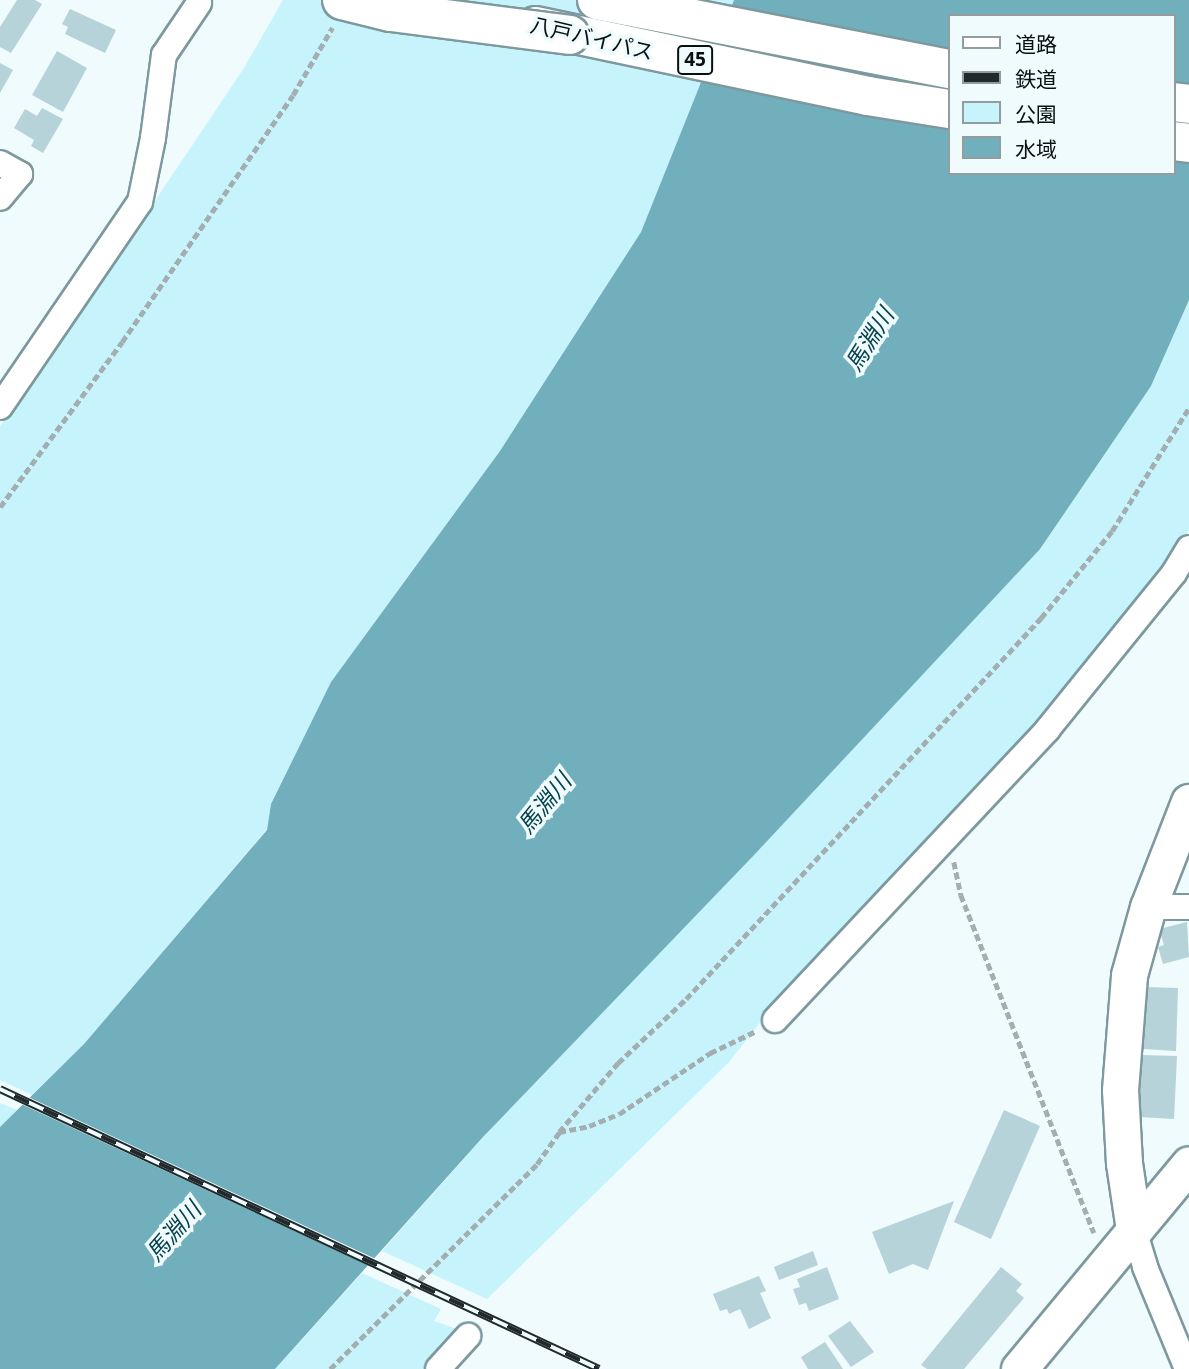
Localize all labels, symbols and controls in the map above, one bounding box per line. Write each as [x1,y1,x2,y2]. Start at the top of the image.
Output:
street label: 八戸バイパス [528,12,656,64]
legend [948,14,1175,175]
text: 道路 [1015,30,1057,58]
road number: 45 [676,44,714,76]
text: 鉄道 [1015,65,1057,93]
text: 公園 [1015,100,1057,128]
text: 水域 [1015,135,1057,163]
water label: 馬淵川 [839,302,899,376]
water label: 馬淵川 [512,768,576,838]
water label: 馬淵川 [140,1196,206,1266]

